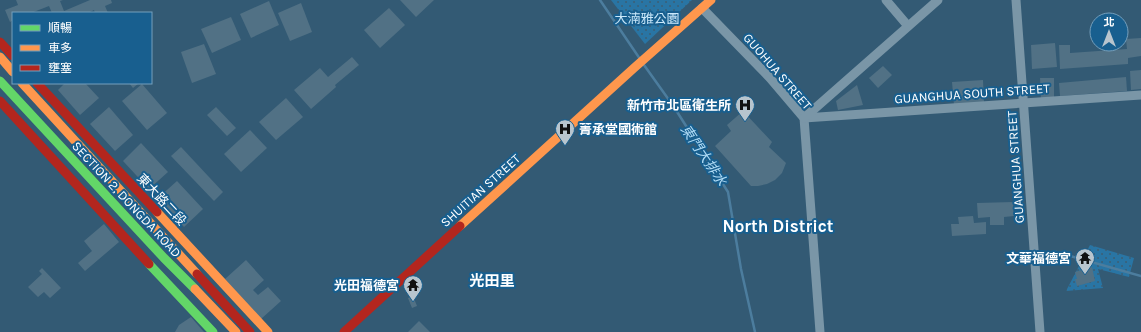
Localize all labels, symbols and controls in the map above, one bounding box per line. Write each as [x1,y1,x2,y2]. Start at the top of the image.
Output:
park label: 大湳雅公園 [614,11,680,26]
legend [12,12,152,84]
north arrow [1089,12,1129,52]
text: 北 [1104,16,1115,29]
text: 順暢 [48,21,72,35]
street label: GUOHUA STREET [740,30,815,113]
text: 車多 [48,41,72,55]
text: 壅塞 [48,61,72,75]
street label: GUANGHUA SOUTH STREET [894,81,1051,106]
hospital icon: 新竹市北區衛生所 [734,94,756,122]
place label: 新竹市北區衛生所 [627,98,731,113]
street label: GUANGHUA STREET [1004,110,1027,224]
hospital icon: 菁承堂國術館 [554,118,576,146]
place label: 菁承堂國術館 [579,122,657,137]
water label: 東門大排水 [677,122,731,190]
street label: SECTION 2, DONGDA ROAD [69,138,184,260]
street label: SHUITIAN STREET [438,150,524,230]
street label: 東大路二段 [134,170,189,228]
district label: North District [723,216,834,236]
temple icon: 文華福德宮 [1074,247,1096,275]
place label: 文華福德宮 [1006,251,1071,266]
district label: 光田里 [469,272,515,290]
temple icon: 光田福德宮 [402,274,424,302]
place label: 光田福德宮 [334,278,399,293]

